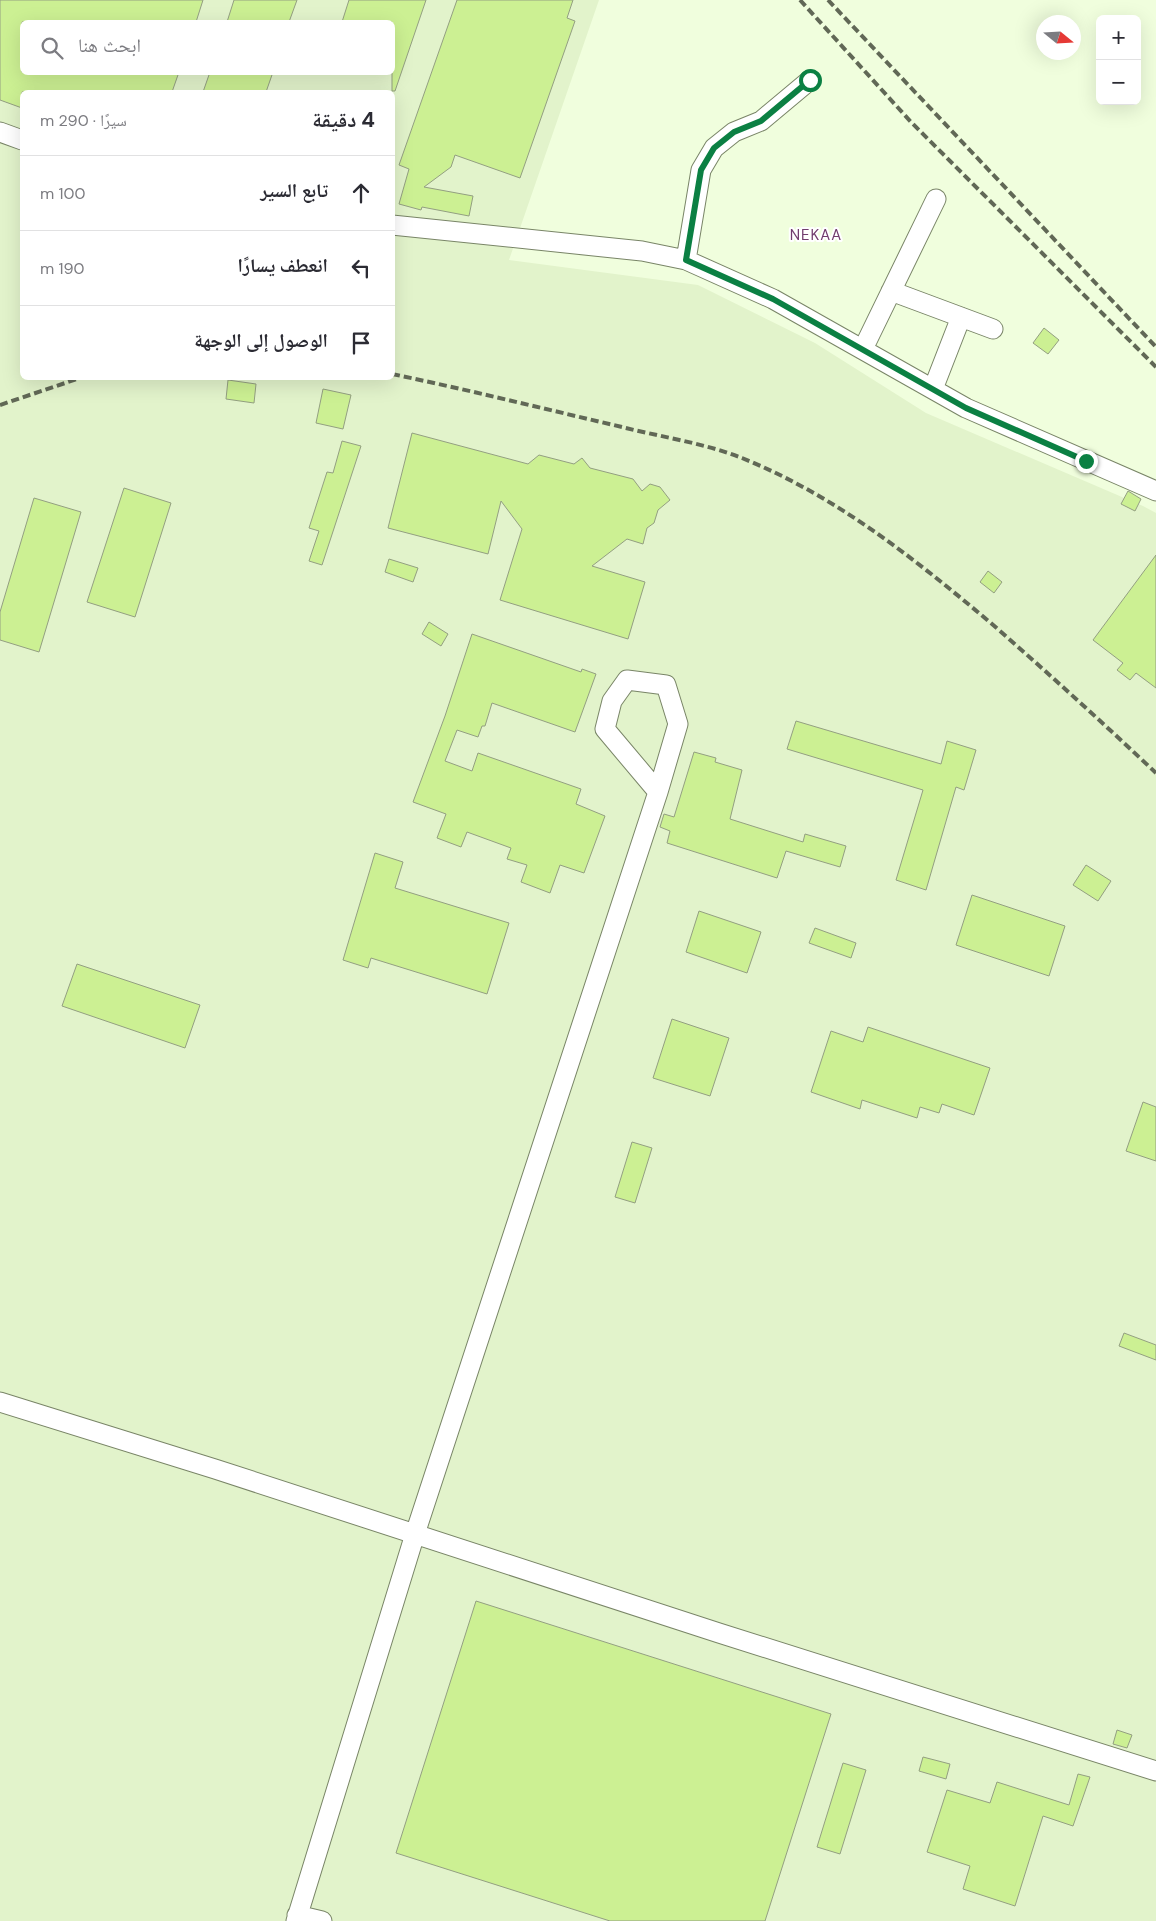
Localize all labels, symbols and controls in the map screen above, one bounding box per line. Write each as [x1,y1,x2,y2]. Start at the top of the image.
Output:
north arrow [1036,15,1081,60]
map controls [1096,15,1141,105]
button: + [1096,15,1141,60]
search box [20,20,395,75]
text: ابحث هنا [78,33,141,58]
icon: search [38,34,66,62]
button: − [1096,60,1141,105]
route start [799,69,822,92]
text: 4 دقيقة [312,106,375,134]
text: سيرًا · 290 m [40,110,127,131]
text: تابع السير [260,178,328,203]
icon: ahead [347,179,375,207]
text: 100 m [40,183,85,204]
district label: NEKAA [790,225,842,245]
text: انعطف يسارًا [237,253,328,278]
icon: left [347,254,375,282]
text: 190 m [40,258,85,279]
text: الوصول إلى الوجهة [194,328,328,353]
icon: arrive [347,329,375,357]
route end [1075,450,1098,473]

